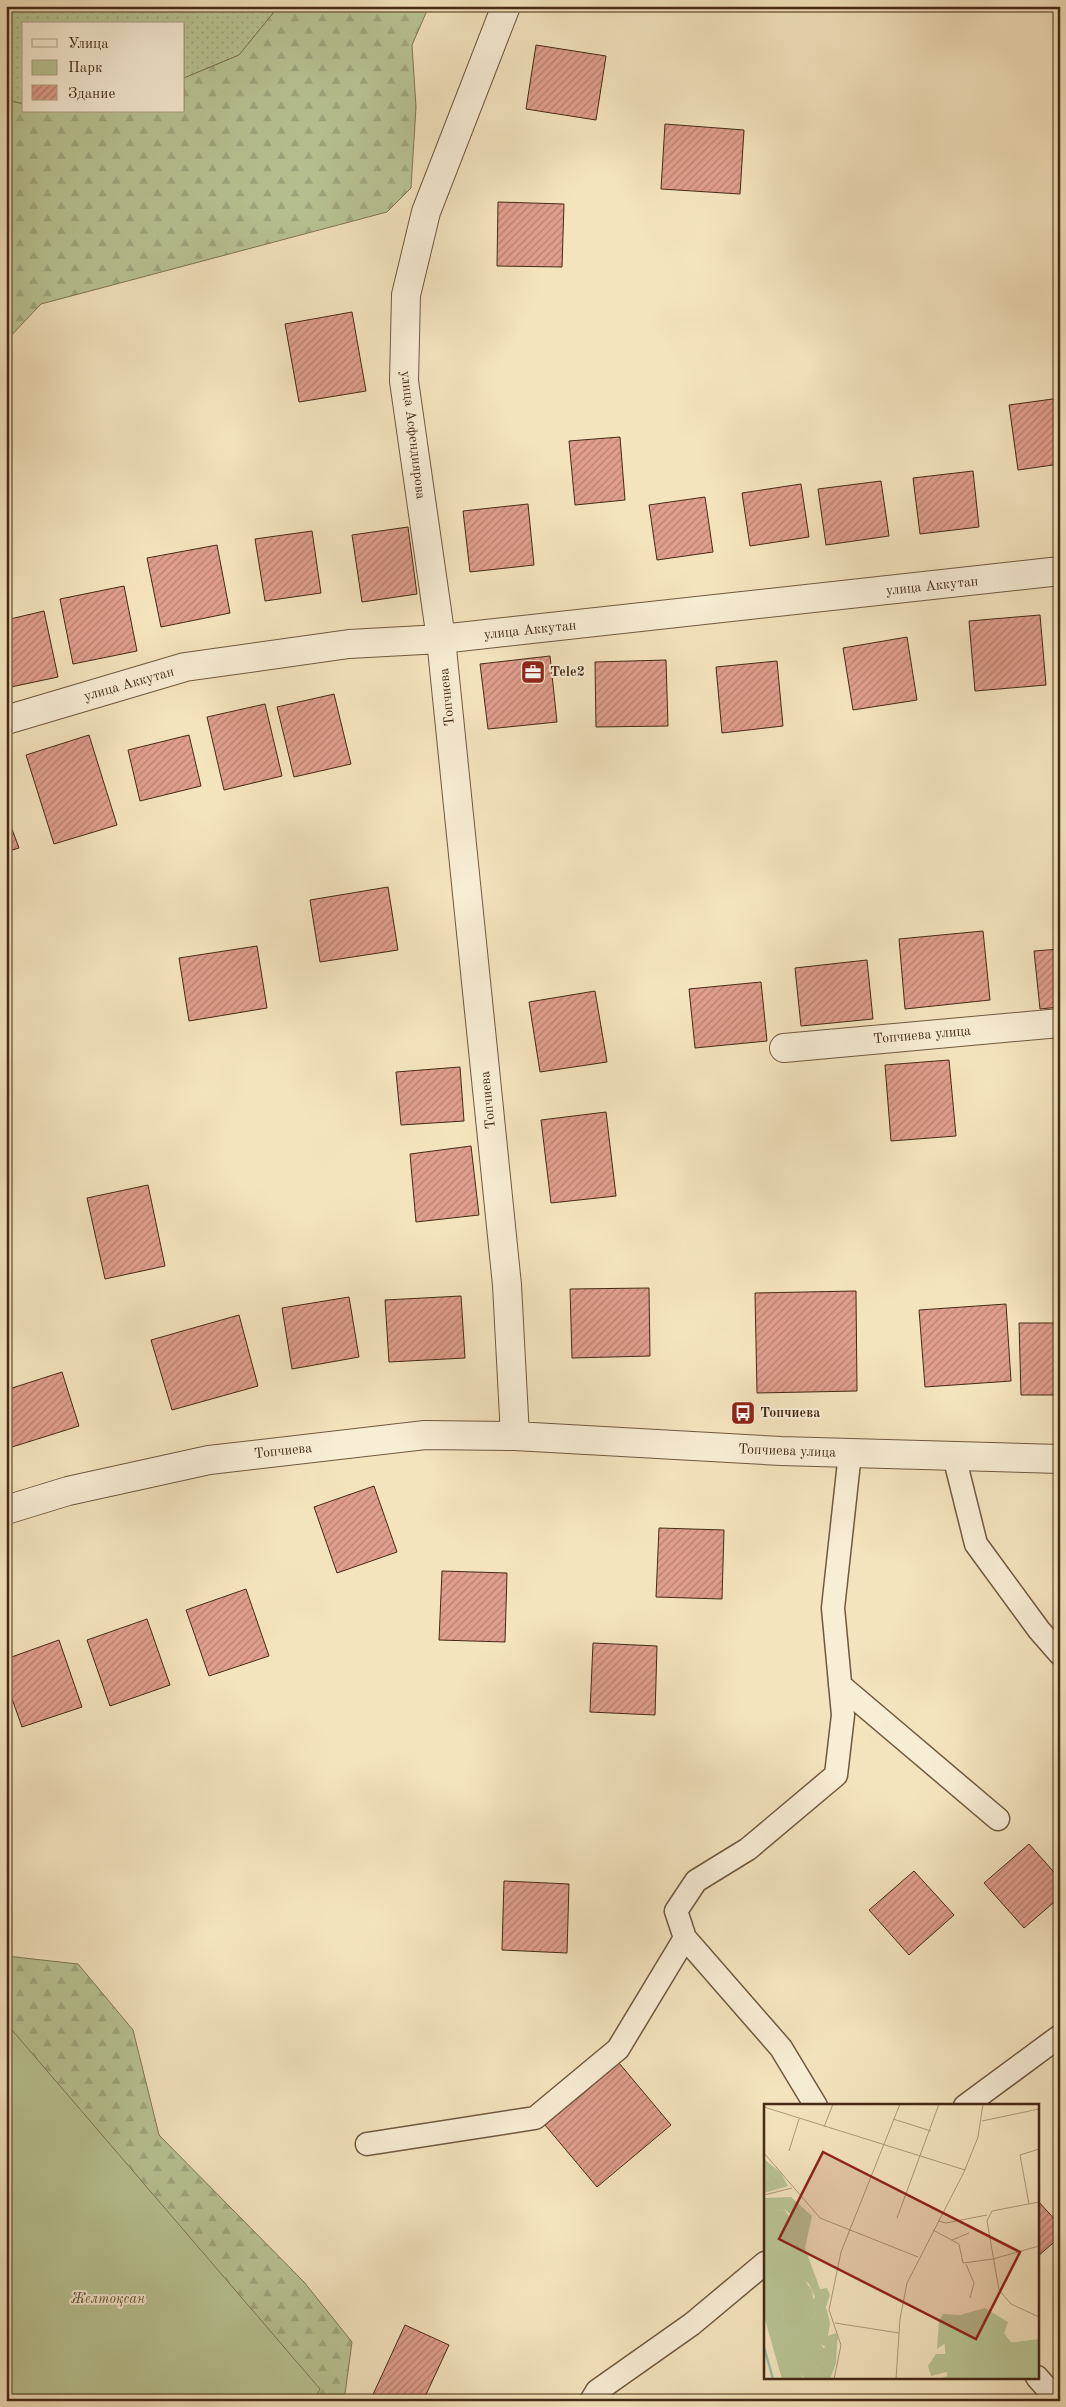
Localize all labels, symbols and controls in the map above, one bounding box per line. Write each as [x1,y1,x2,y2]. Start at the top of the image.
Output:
legend [22,22,185,112]
text: Улица [68,37,109,52]
text: Парк [68,61,103,76]
text: Здание [68,87,115,102]
street label: улица Асфендиярова [397,370,428,500]
street label: улица Аккутан [885,574,979,598]
street label: улица Аккутан [483,618,577,642]
office icon: Tele2 [520,659,546,685]
street label: улица Аккутан [82,664,176,704]
place label: Tele2 [550,665,585,679]
street label: Топчиева [437,667,457,727]
street label: Топчиева улица [873,1024,972,1046]
street label: Топчиева [478,1070,498,1130]
bus stop icon: Топчиева [730,1400,756,1426]
place label: Топчиева [760,1406,820,1420]
street label: Топчиева [253,1441,313,1461]
street label: Топчиева улица [738,1442,836,1460]
inset map [764,2104,1038,2380]
park label: Желтоқсан [71,2292,145,2307]

